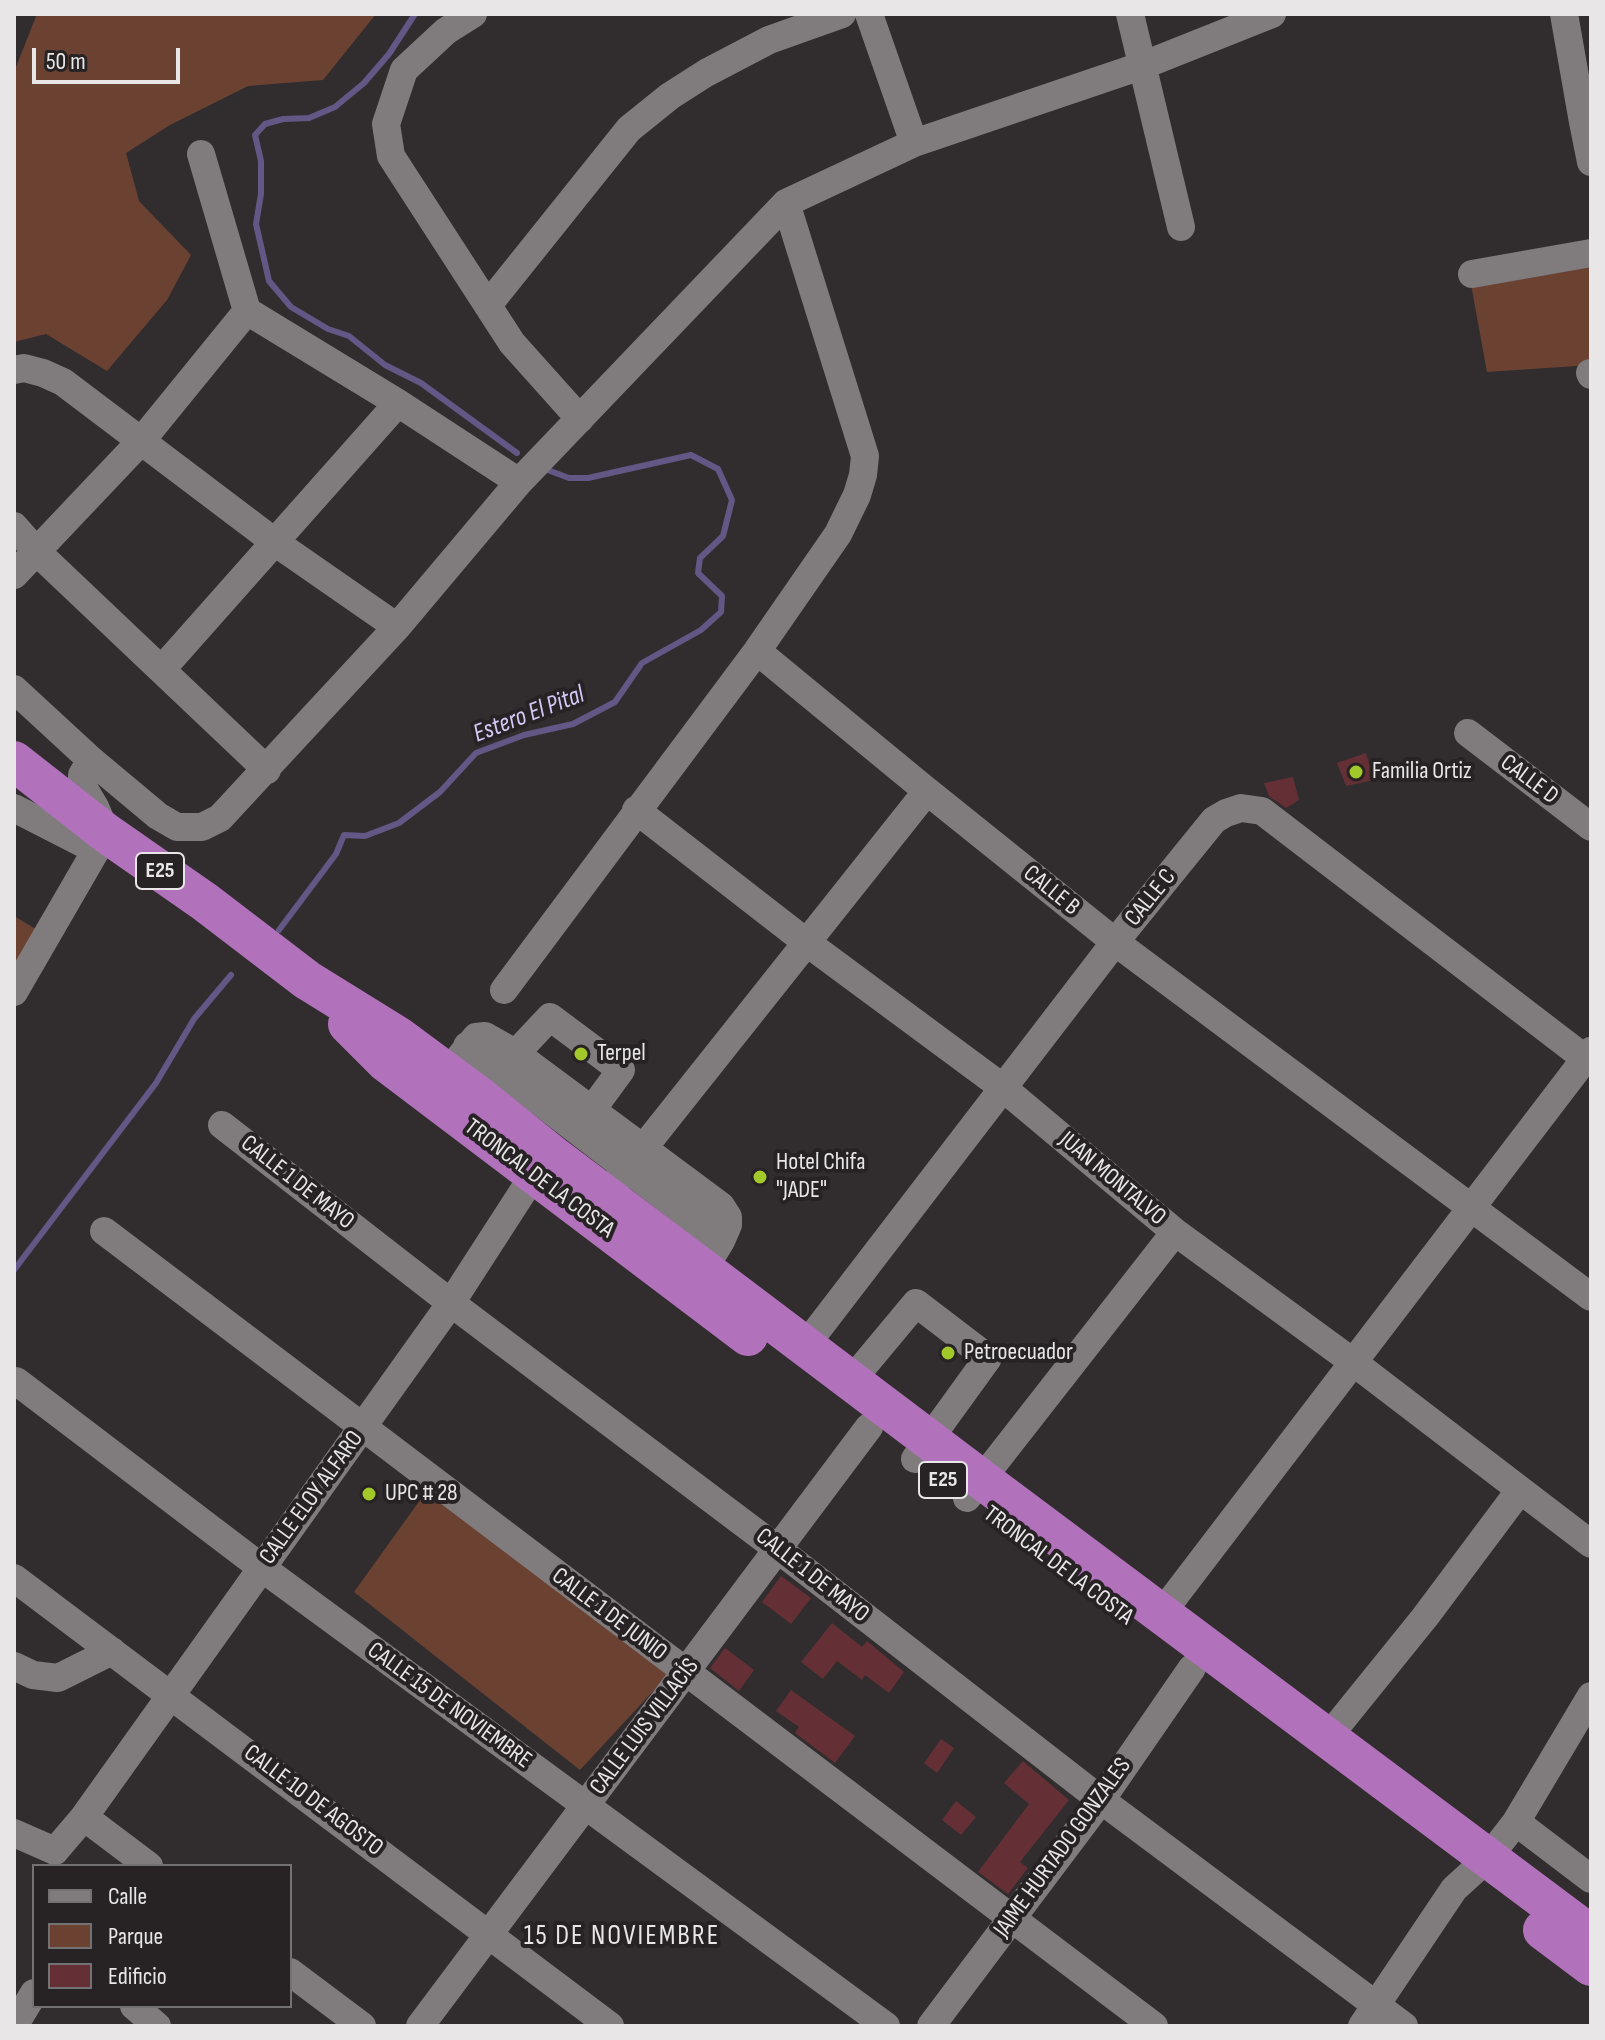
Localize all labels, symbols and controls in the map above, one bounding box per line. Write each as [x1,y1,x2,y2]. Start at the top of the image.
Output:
scale bar [36,32,184,82]
text: 50 m [46,47,86,76]
water label: Estero El Pital [469,680,589,750]
street label: CALLE D [1494,749,1564,811]
place label: Familia Ortiz [1372,758,1472,786]
marker: Familia Ortiz [1347,763,1365,781]
road number: E25 [136,853,184,889]
street label: CALLE B [1017,860,1085,922]
street label: CALLE C [1119,864,1183,932]
place label: Terpel [597,1040,646,1068]
marker: Terpel [572,1045,590,1063]
street label: TRONCAL DE LA COSTA [458,1113,620,1245]
street label: JUAN MONTALVO [1053,1126,1171,1232]
street label: CALLE 1 DE MAYO [235,1130,359,1236]
place label: Hotel Chifa "JADE" [776,1149,865,1205]
marker: Hotel Chifa "JADE" [751,1168,769,1186]
place label: Petroecuador [964,1339,1073,1367]
marker: Petroecuador [939,1344,957,1362]
street label: CALLE ELOY ALFARO [254,1426,370,1570]
road number: E25 [919,1462,967,1498]
place label: UPC # 28 [385,1480,458,1508]
marker: UPC # 28 [360,1485,378,1503]
street label: TRONCAL DE LA COSTA [977,1500,1139,1632]
street label: CALLE 1 DE MAYO [750,1523,874,1629]
street label: CALLE 1 DE JUNIO [546,1562,672,1668]
street label: CALLE 15 DE NOVIEMBRE [361,1637,537,1775]
street label: CALLE LUIS VILLACÍS [584,1653,706,1801]
street label: CALLE 10 DE AGOSTO [238,1739,388,1863]
street label: JAIME HURTADO GONZALES [988,1753,1138,1943]
legend [32,1864,292,2008]
text: Calle [108,1882,147,1911]
district label: 15 DE NOVIEMBRE [524,1920,720,1954]
text: Parque [108,1922,163,1951]
text: Edificio [108,1962,167,1991]

